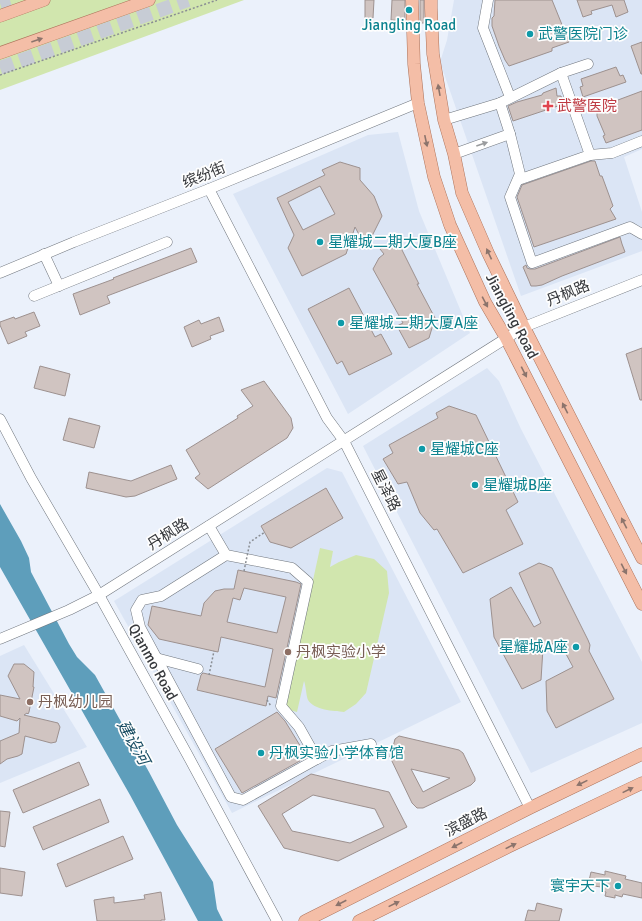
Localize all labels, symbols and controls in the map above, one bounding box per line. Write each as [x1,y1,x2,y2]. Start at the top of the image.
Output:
marker: Jiangling Road [404,5,414,15]
place label: Jiangling Road [362,16,456,34]
place label: 武警医院门诊 [538,25,628,43]
marker: 武警医院门诊 [525,29,535,39]
one-way arrow [31,36,43,42]
one-way arrow [436,84,442,96]
place label: 武警医院 [557,97,617,115]
marker: 武警医院 [542,100,554,112]
one-way arrow [424,135,430,148]
one-way arrow [476,141,488,147]
street label: 缤纷街 [180,158,228,192]
place label: 星耀城二期大厦B座 [328,233,457,251]
marker: 星耀城二期大厦B座 [315,237,325,247]
one-way arrow [486,248,492,260]
street label: Jiangling Road [482,270,542,362]
street label: 丹枫路 [544,276,592,310]
one-way arrow [482,296,489,308]
place label: 星耀城二期大厦A座 [349,314,478,332]
marker: 星耀城二期大厦A座 [336,318,346,328]
one-way arrow [521,366,527,378]
one-way arrow [562,402,569,413]
place label: 星耀城C座 [430,440,499,458]
marker: 星耀城C座 [417,444,427,454]
street label: 星泽路 [368,466,404,514]
place label: 星耀城B座 [483,476,552,494]
marker: 星耀城B座 [470,480,480,490]
street label: 丹枫路 [144,514,192,554]
one-way arrow [621,518,627,529]
one-way arrow [621,563,627,575]
street label: Qianmo Road [125,621,181,704]
place label: 星耀城A座 [499,638,568,656]
marker: 星耀城A座 [571,642,581,652]
place label: 丹枫实验小学 [296,643,386,661]
marker: 丹枫实验小学 [283,647,293,657]
place label: 丹枫幼儿园 [38,693,113,711]
marker: 丹枫幼儿园 [25,697,35,707]
water label: 建设河 [113,717,155,771]
place label: 丹枫实验小学体育馆 [269,744,404,762]
marker: 丹枫实验小学体育馆 [256,748,266,758]
one-way arrow [576,780,587,786]
one-way arrow [622,787,633,793]
street label: 滨盛路 [442,804,490,840]
one-way arrow [452,842,463,848]
one-way arrow [505,843,516,849]
place label: 寰宇天下 [550,877,610,895]
marker: 寰宇天下 [613,881,623,891]
one-way arrow [335,900,347,906]
one-way arrow [388,901,400,907]

